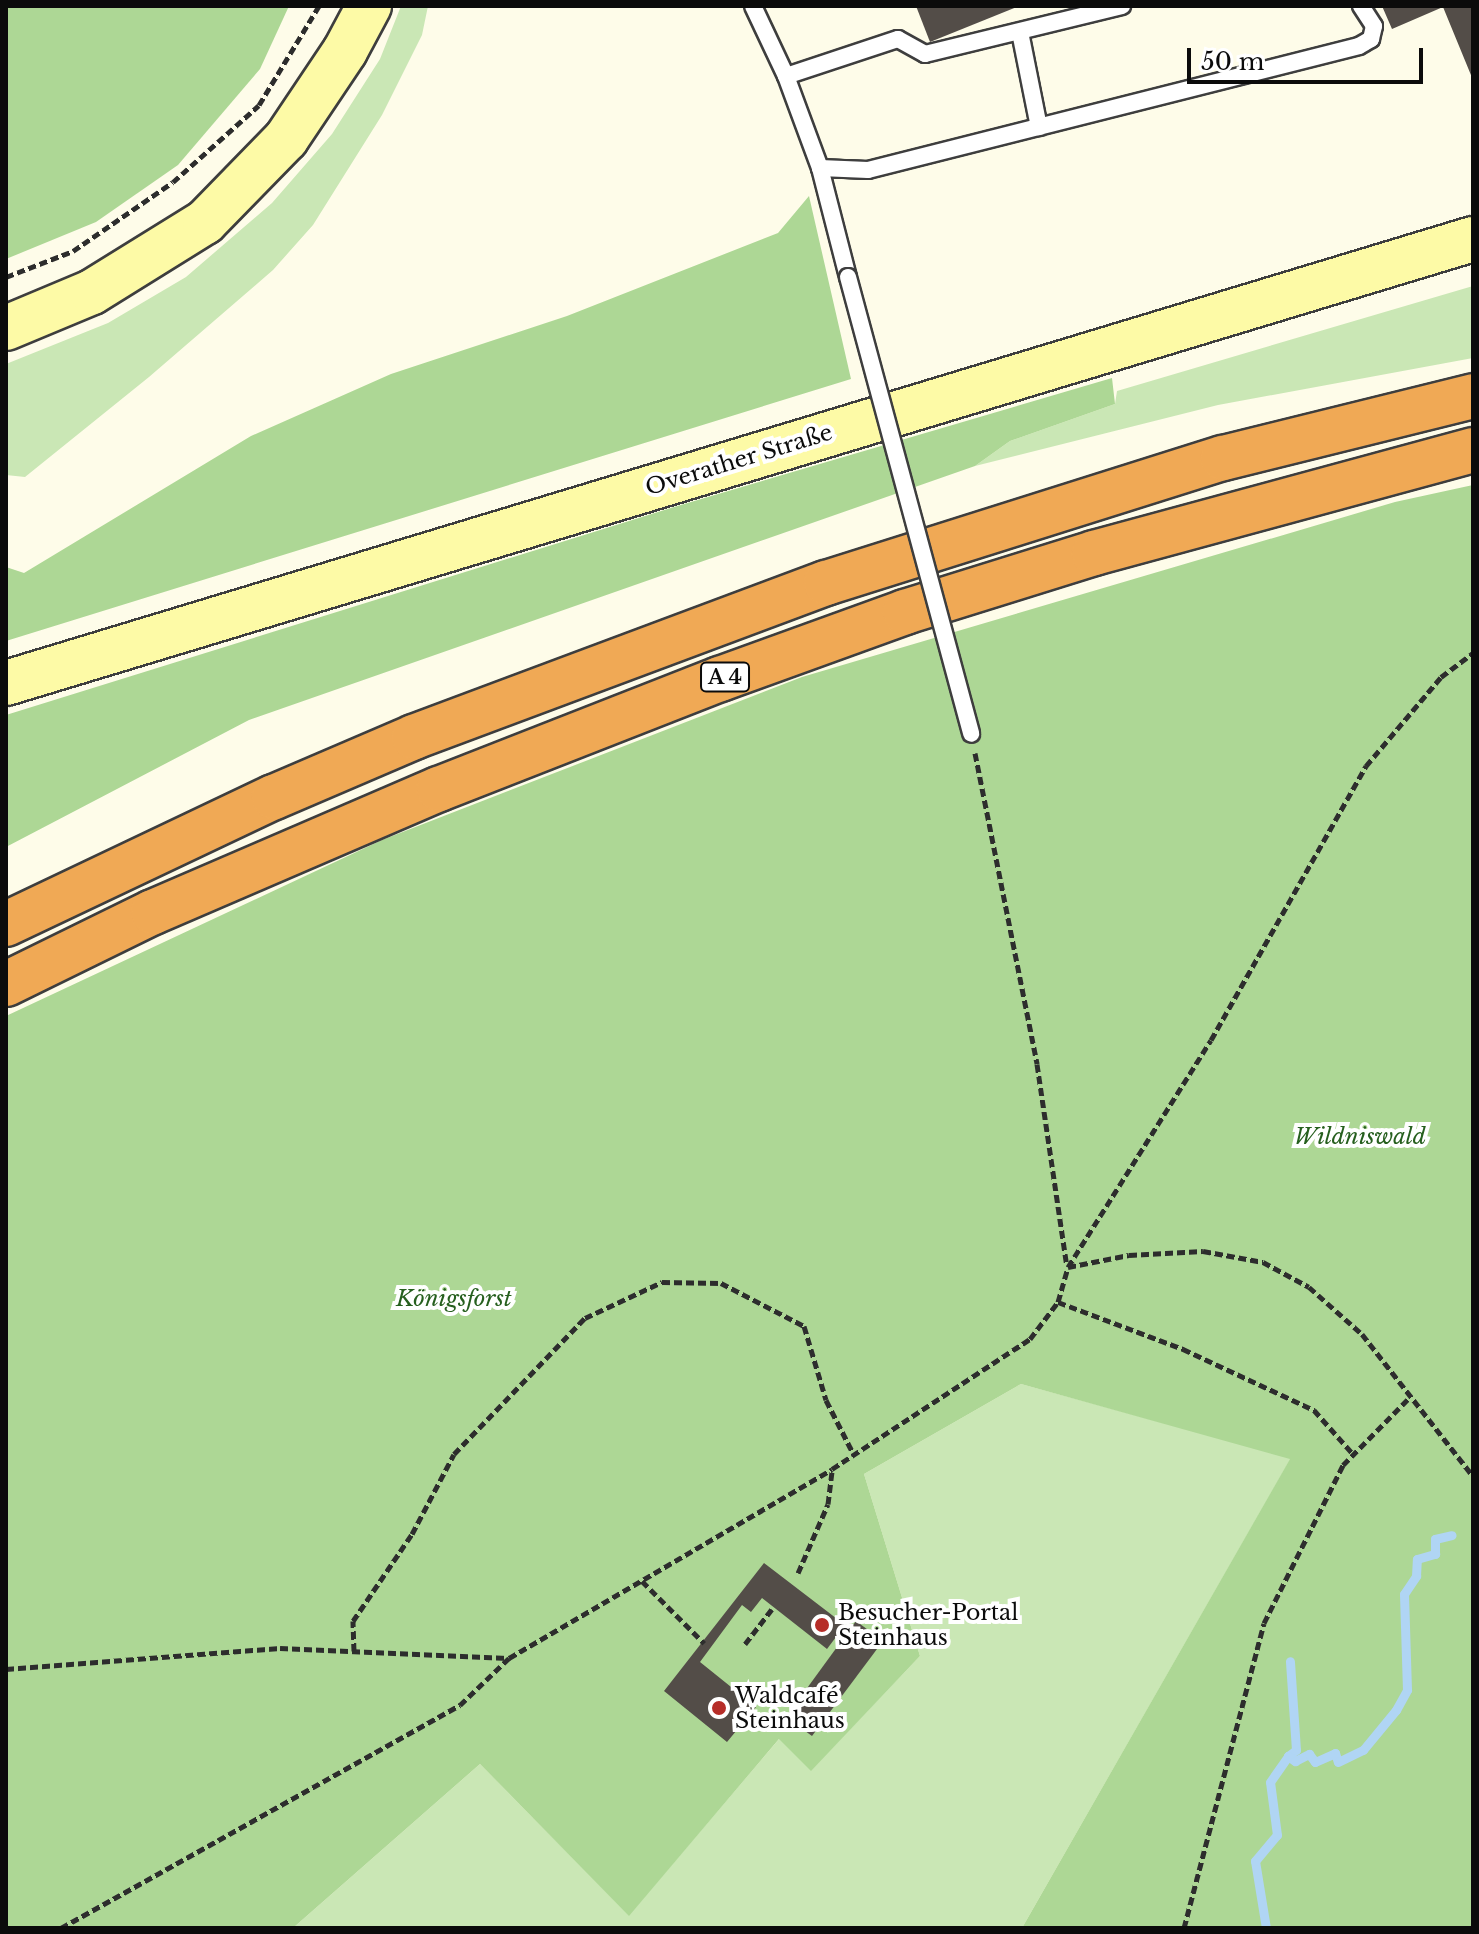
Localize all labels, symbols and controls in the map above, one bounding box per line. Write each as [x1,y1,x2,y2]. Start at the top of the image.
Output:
scale bar [1191,32,1427,82]
text: 50 m [1201,47,1264,76]
street label: Overather Straße [642,419,836,501]
road number: A 4 [699,661,751,693]
park label: Wildniswald [1294,1124,1426,1150]
park label: Königsforst [396,1286,512,1312]
place label: Besucher-Portal Steinhaus [838,1599,1018,1650]
marker: Besucher-Portal Steinhaus [813,1616,831,1634]
place label: Waldcafé Steinhaus [735,1682,845,1734]
marker: Waldcafé Steinhaus [710,1699,728,1717]

